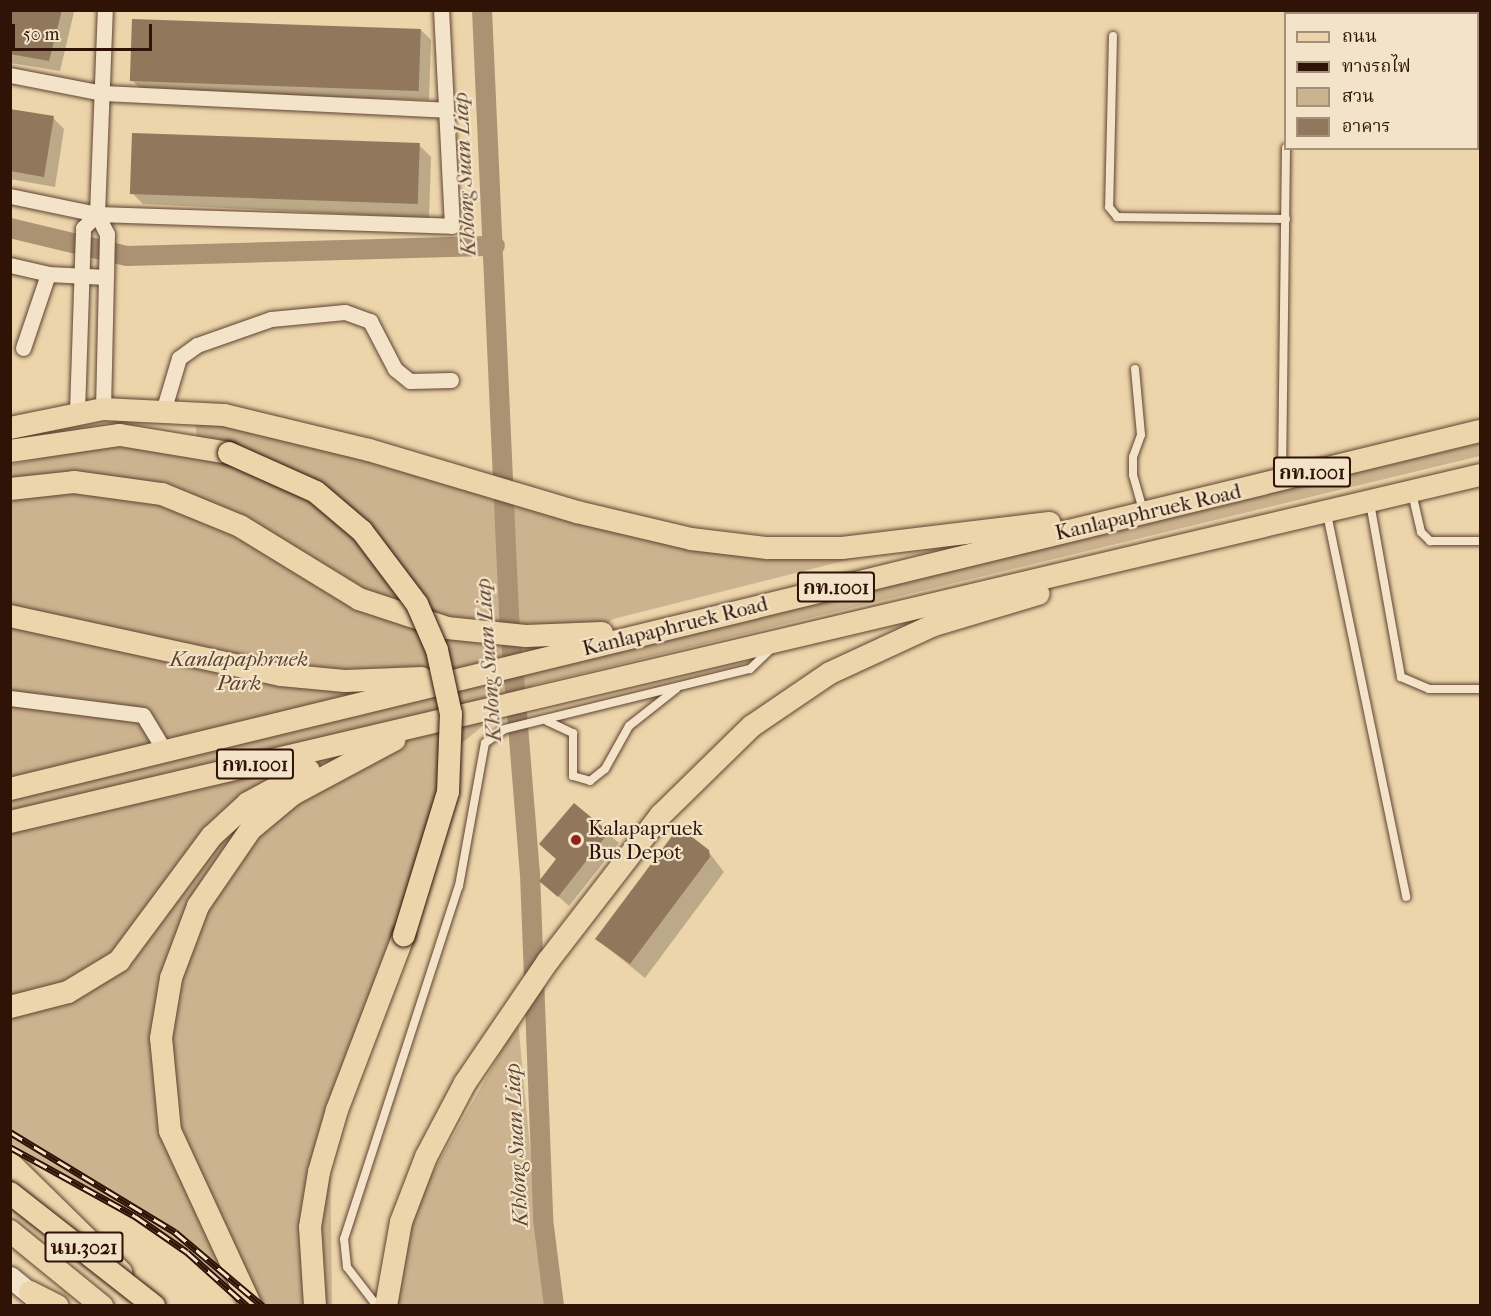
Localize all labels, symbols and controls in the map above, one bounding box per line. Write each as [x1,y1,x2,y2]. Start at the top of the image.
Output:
scale bar [15,12,154,50]
legend [1284,12,1479,150]
text: 50 m [23,24,59,45]
text: ถนน [1342,26,1377,47]
text: ทางรถไฟ [1342,56,1411,77]
text: สวน [1342,86,1374,107]
water label: Khlong Suan Liap [448,91,482,257]
text: อาคาร [1342,116,1391,137]
road number: กท.1001 [1272,455,1352,489]
street label: Kanlapaphruek Road [1053,478,1243,546]
road number: กท.1001 [796,570,876,604]
water label: Khlong Suan Liap [470,577,508,743]
street label: Kanlapaphruek Road [580,591,770,661]
park label: Kanlapaphruek Park [170,646,308,696]
road number: กท.1001 [214,747,296,781]
place label: Kalapapruek Bus Depot [588,815,703,865]
marker: Kalapapruek Bus Depot [569,833,583,847]
water label: Khlong Suan Liap [500,1062,534,1228]
road number: นบ.3021 [44,1230,124,1264]

